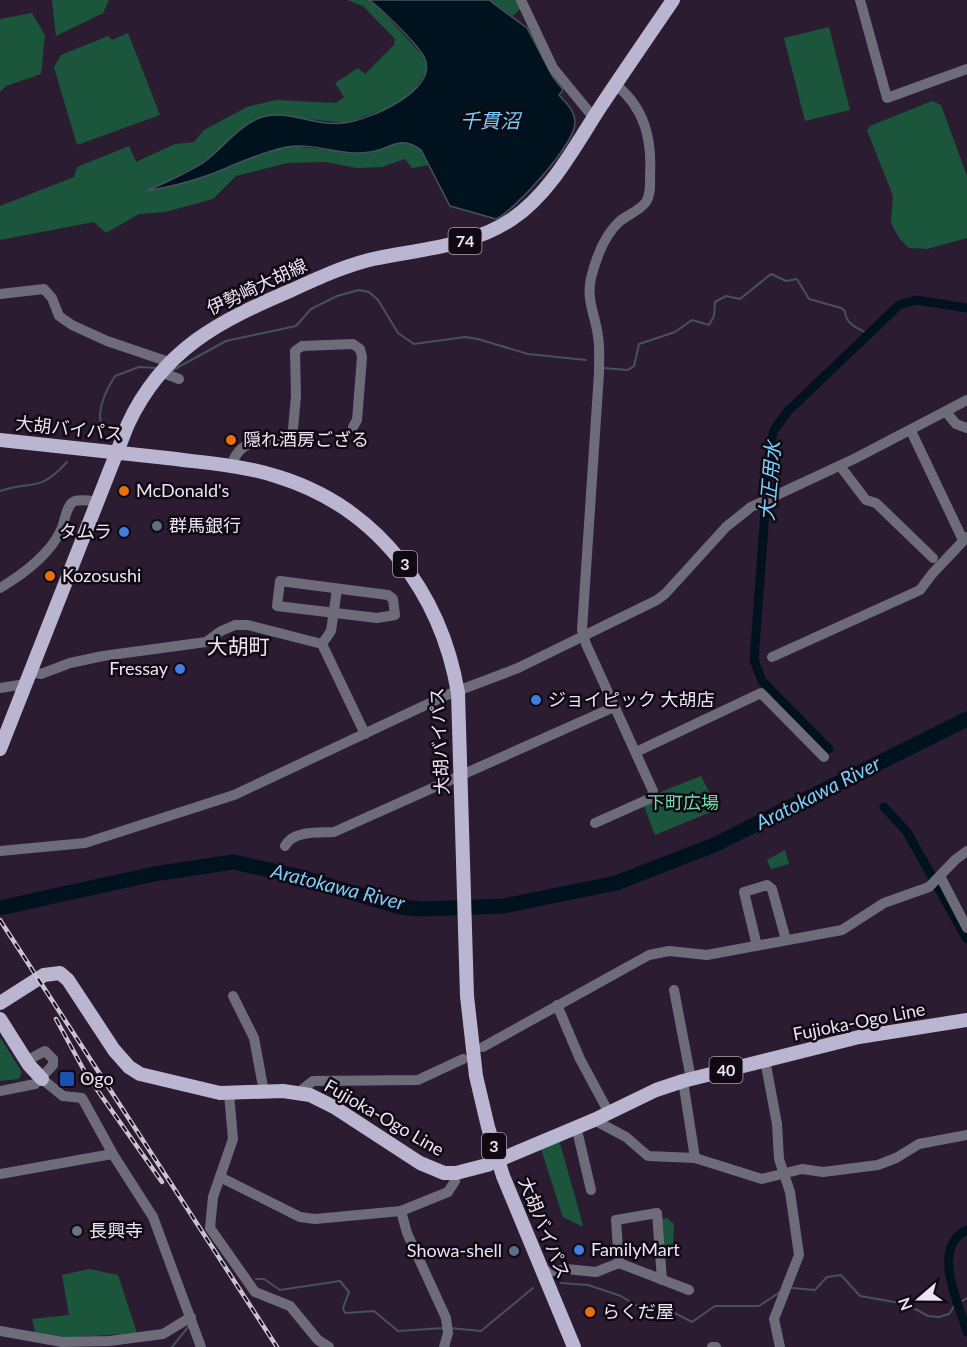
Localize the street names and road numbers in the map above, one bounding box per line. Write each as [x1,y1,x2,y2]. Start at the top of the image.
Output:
road number: 74 [448,228,482,254]
street label: 伊勢崎大胡線 [203,253,310,319]
street label: 大胡バイパス [14,411,124,445]
road number: 3 [393,551,417,577]
street label: 大胡バイパス [425,687,453,795]
street label: Fujioka-Ogo Line [791,997,927,1045]
road number: 40 [710,1057,742,1083]
street label: Fujioka-Ogo Line [321,1074,448,1160]
road number: 3 [482,1133,506,1159]
street label: 大胡バイパス [515,1174,575,1282]

